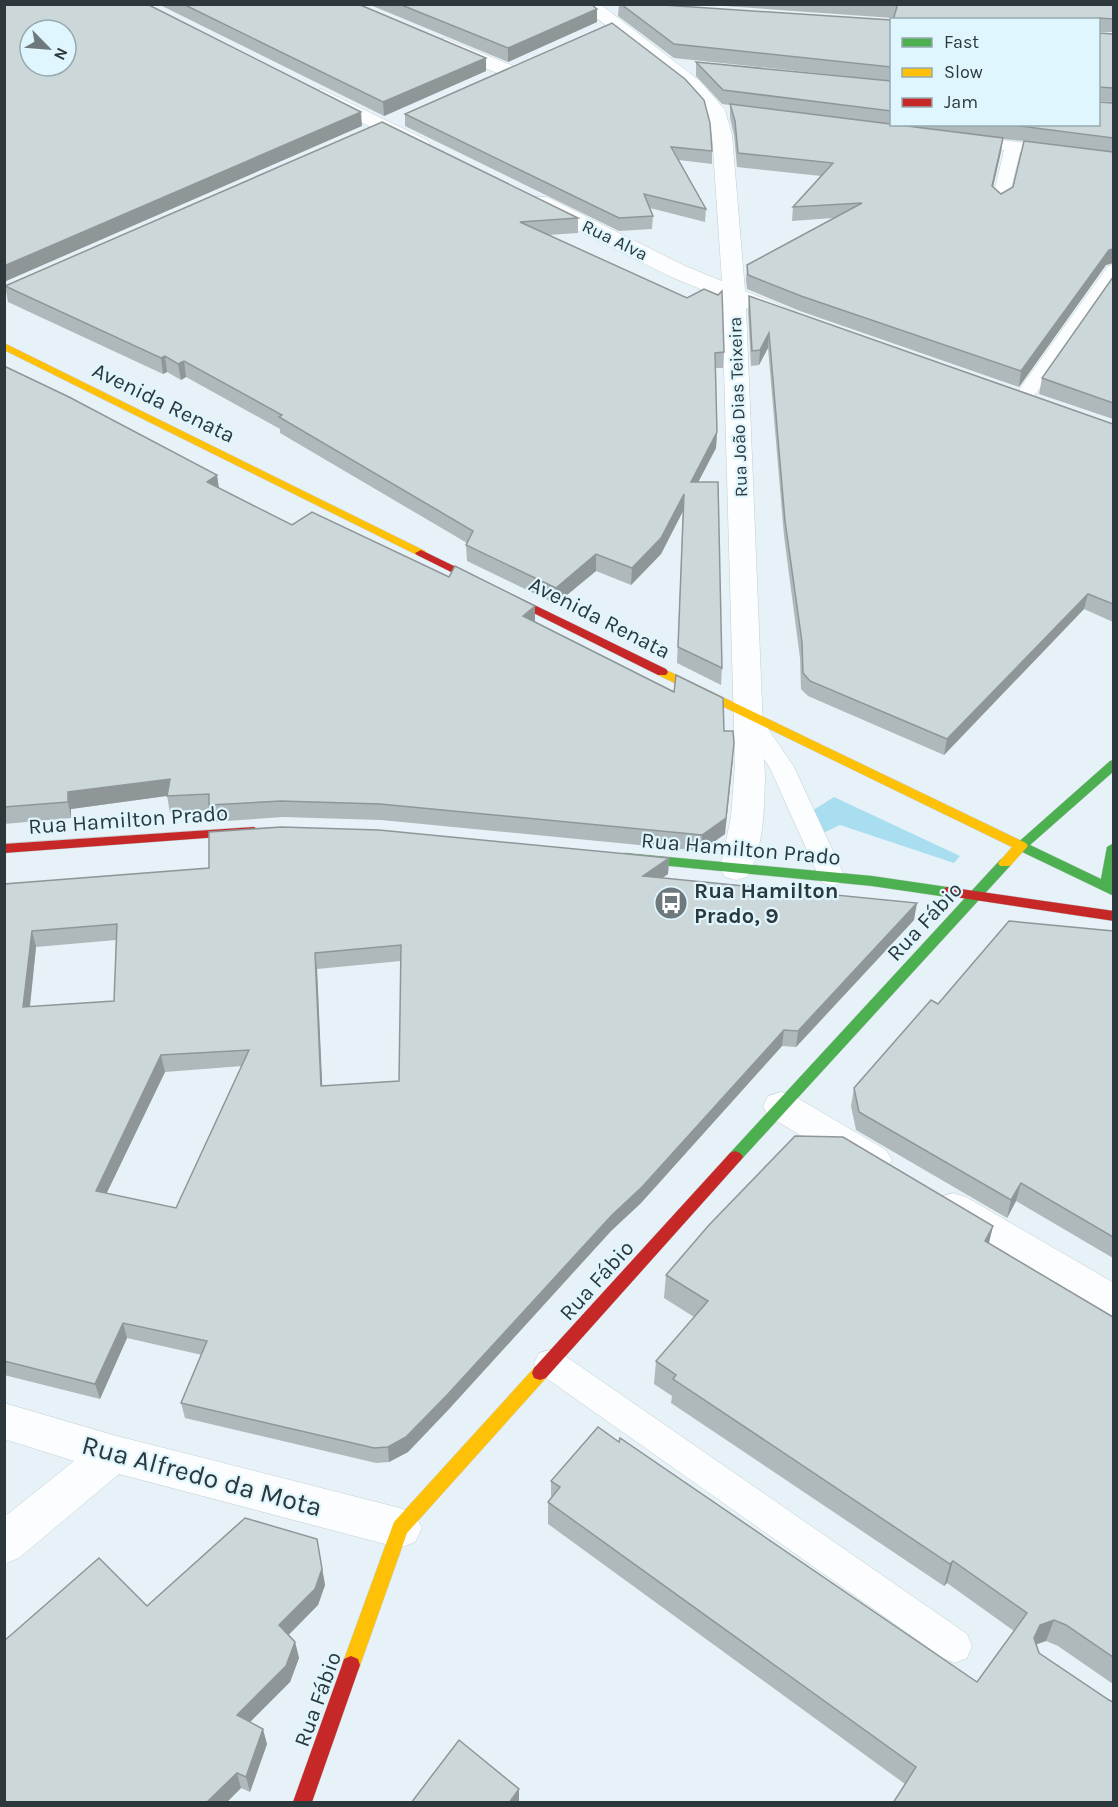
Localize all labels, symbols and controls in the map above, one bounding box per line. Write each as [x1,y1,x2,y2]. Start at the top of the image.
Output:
north arrow [18,18,78,78]
legend [890,18,1100,126]
text: Fast [944,31,979,53]
text: N [50,45,72,63]
text: Slow [944,61,983,83]
text: Jam [944,91,978,113]
street label: Rua Alva [579,215,651,265]
street label: Rua João Dias Teixeira [724,316,752,498]
street label: Avenida Renata [88,357,239,449]
street label: Avenida Renata [524,571,675,665]
street label: Rua Hamilton Prado [27,800,229,840]
street label: Rua Hamilton Prado [640,827,842,871]
street label: Rua Fábio [882,877,968,967]
place label: Rua Hamilton Prado, 9 [694,878,838,929]
bus stop icon: Rua Hamilton Prado, 9 [653,885,689,921]
street label: Rua Fábio [554,1235,639,1326]
street label: Rua Alfredo da Mota [78,1429,326,1523]
street label: Rua Fábio [289,1648,347,1750]

